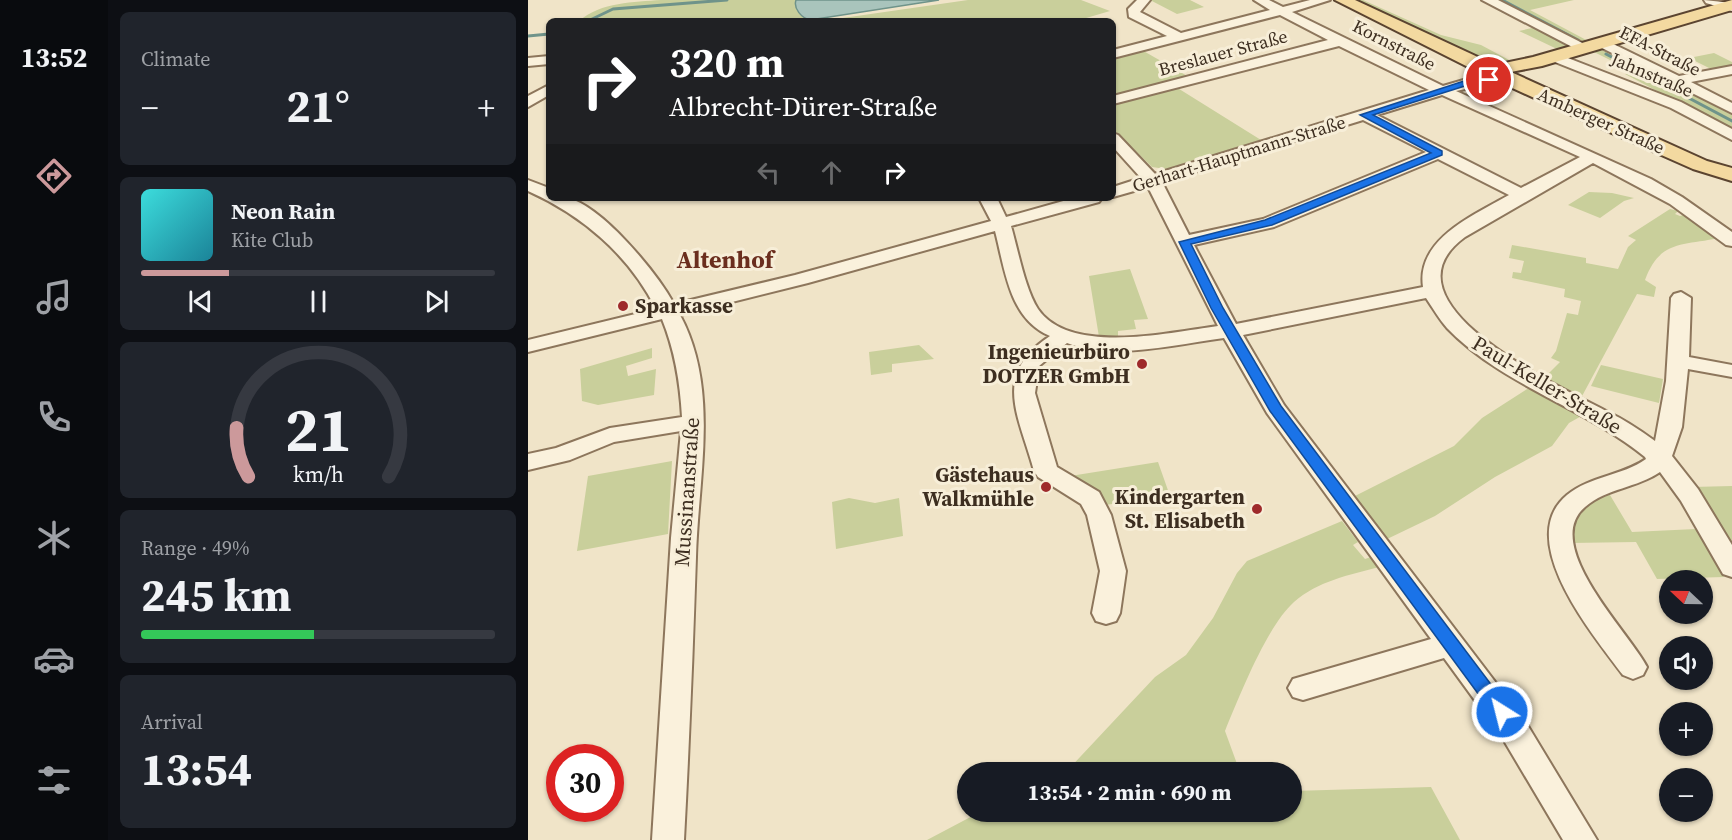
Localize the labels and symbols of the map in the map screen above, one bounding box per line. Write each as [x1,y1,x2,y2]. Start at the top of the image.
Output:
street label: Kornstraße [1348,13,1440,76]
street label: EFA-Straße [1615,19,1705,82]
street label: Breslauer Straße [1156,23,1290,82]
street label: Jahnstraße [1606,46,1697,103]
pin [1463,54,1514,105]
street label: Amberger Straße [1534,81,1669,160]
street label: Gerhart-Hauptmann-Straße [1129,109,1349,198]
district label: Altenhof [677,243,777,276]
place label: Sparkasse [635,291,733,320]
marker: Sparkasse [616,299,630,313]
street label: Paul-Keller-Straße [1467,328,1628,441]
place label: Ingenieurbüro DOTZER GmbH [982,337,1130,390]
marker: Ingenieurbüro DOTZER GmbH [1135,357,1149,371]
street label: Mussinanstraße [667,416,706,568]
place label: Gästehaus Walkmühle [922,460,1034,513]
marker: Gästehaus Walkmühle [1039,480,1053,494]
place label: Kindergarten St. Elisabeth [1115,482,1245,535]
marker: Kindergarten St. Elisabeth [1250,502,1264,516]
north arrow [1659,570,1713,624]
position arrow [1470,680,1534,744]
speed limit sign: 30 [546,744,624,822]

